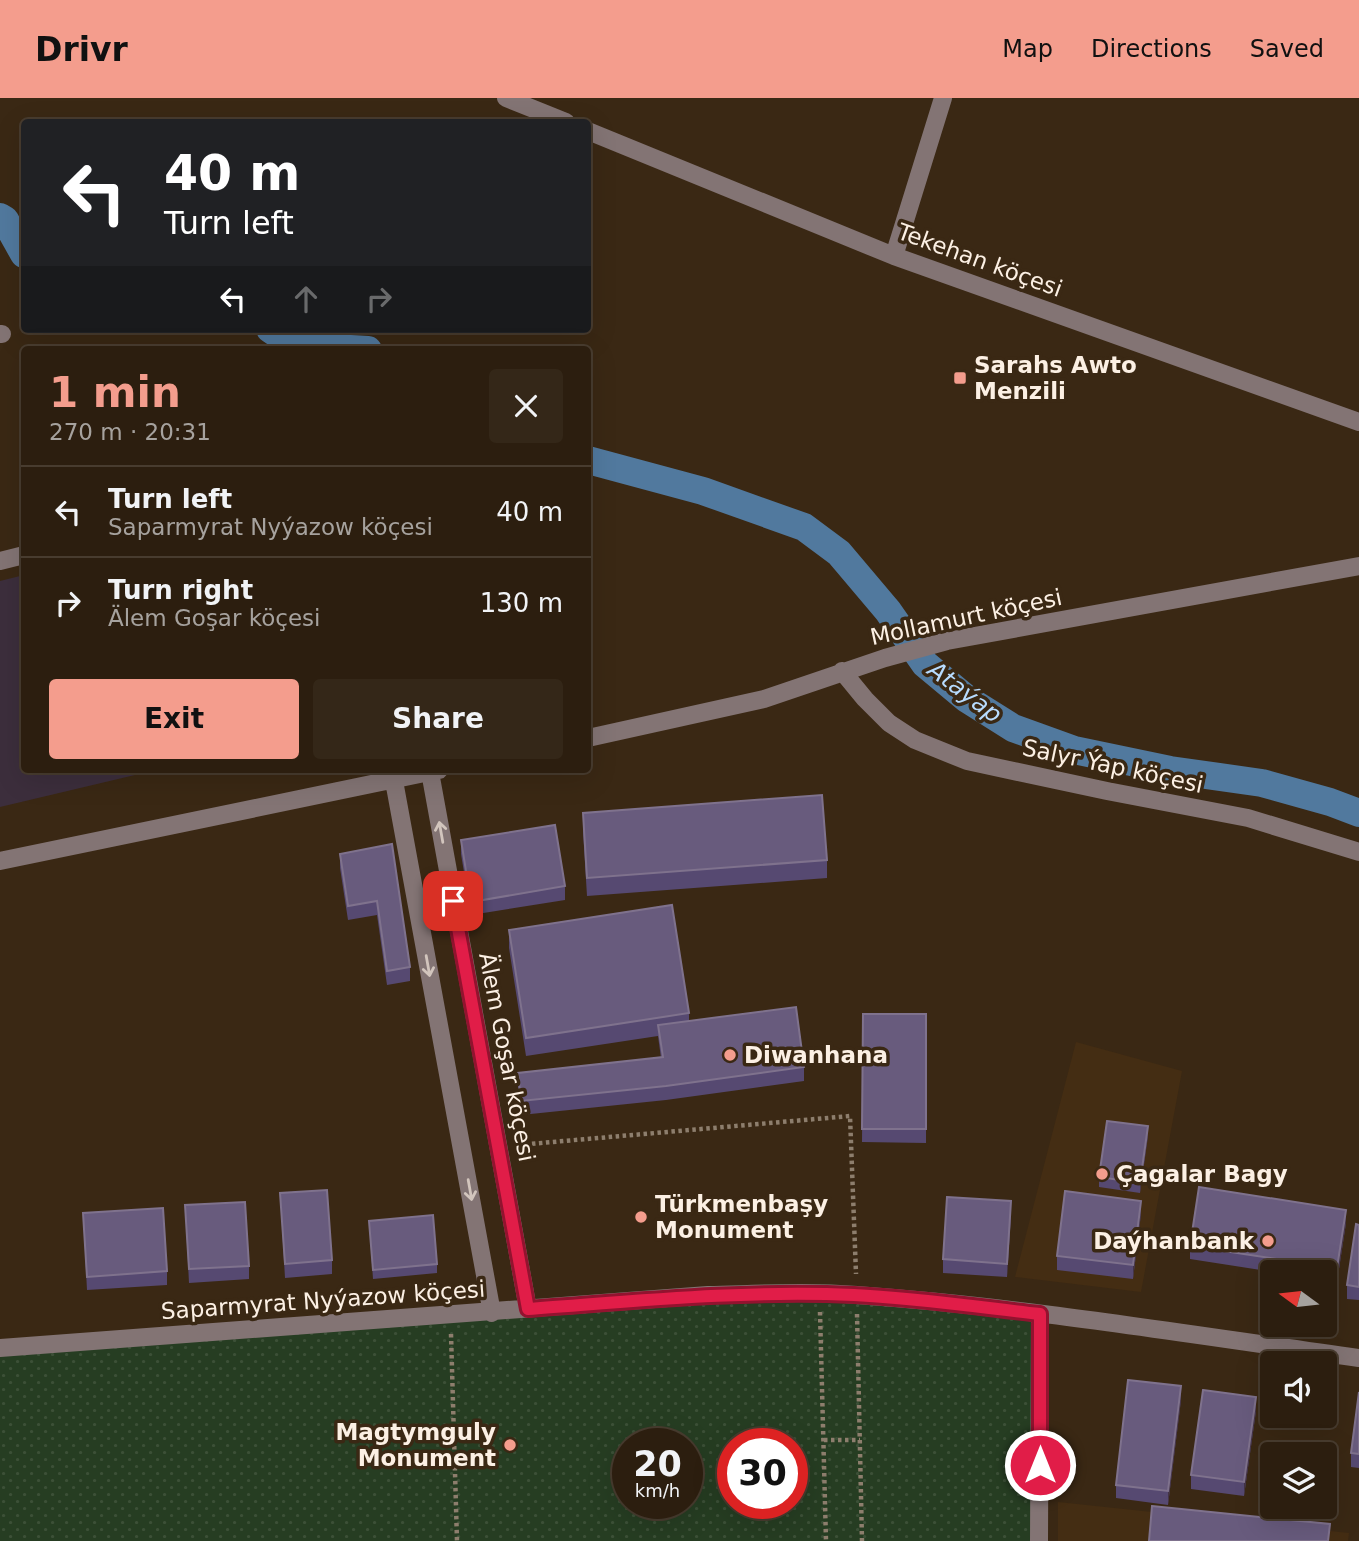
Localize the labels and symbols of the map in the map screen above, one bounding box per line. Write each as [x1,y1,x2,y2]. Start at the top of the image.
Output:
street label: Tekehan köçesi [893,218,1066,302]
place label: Sarahs Awto Menzili [974,352,1137,404]
marker: Sarahs Awto Menzili [952,370,968,386]
street label: Mollamurt köçesi [868,584,1064,650]
water label: Ataýap [921,654,1007,729]
street label: Salyr Ýap köçesi [1020,733,1206,798]
one-way arrow [434,821,447,844]
pin [423,871,483,931]
street label: Älem Goşar köçesi [474,950,541,1164]
one-way arrow [422,954,436,977]
place label: Diwanhana [744,1042,888,1068]
marker: Diwanhana [722,1047,738,1063]
place label: Çagalar Bagy [1116,1161,1288,1187]
marker: Çagalar Bagy [1094,1166,1110,1182]
one-way arrow [463,1178,477,1201]
place label: Türkmenbaşy Monument [655,1191,828,1243]
marker: Türkmenbaşy Monument [633,1209,649,1225]
place label: Daýhanbank [1093,1228,1255,1254]
marker: Daýhanbank [1260,1233,1276,1249]
north arrow [1260,1260,1337,1337]
street label: Saparmyrat Nyýazow köçesi [160,1276,486,1324]
place label: Magtymguly Monument [335,1419,496,1471]
speed limit sign: 30 [717,1428,808,1519]
position arrow [1003,1428,1077,1502]
marker: Magtymguly Monument [502,1437,518,1453]

